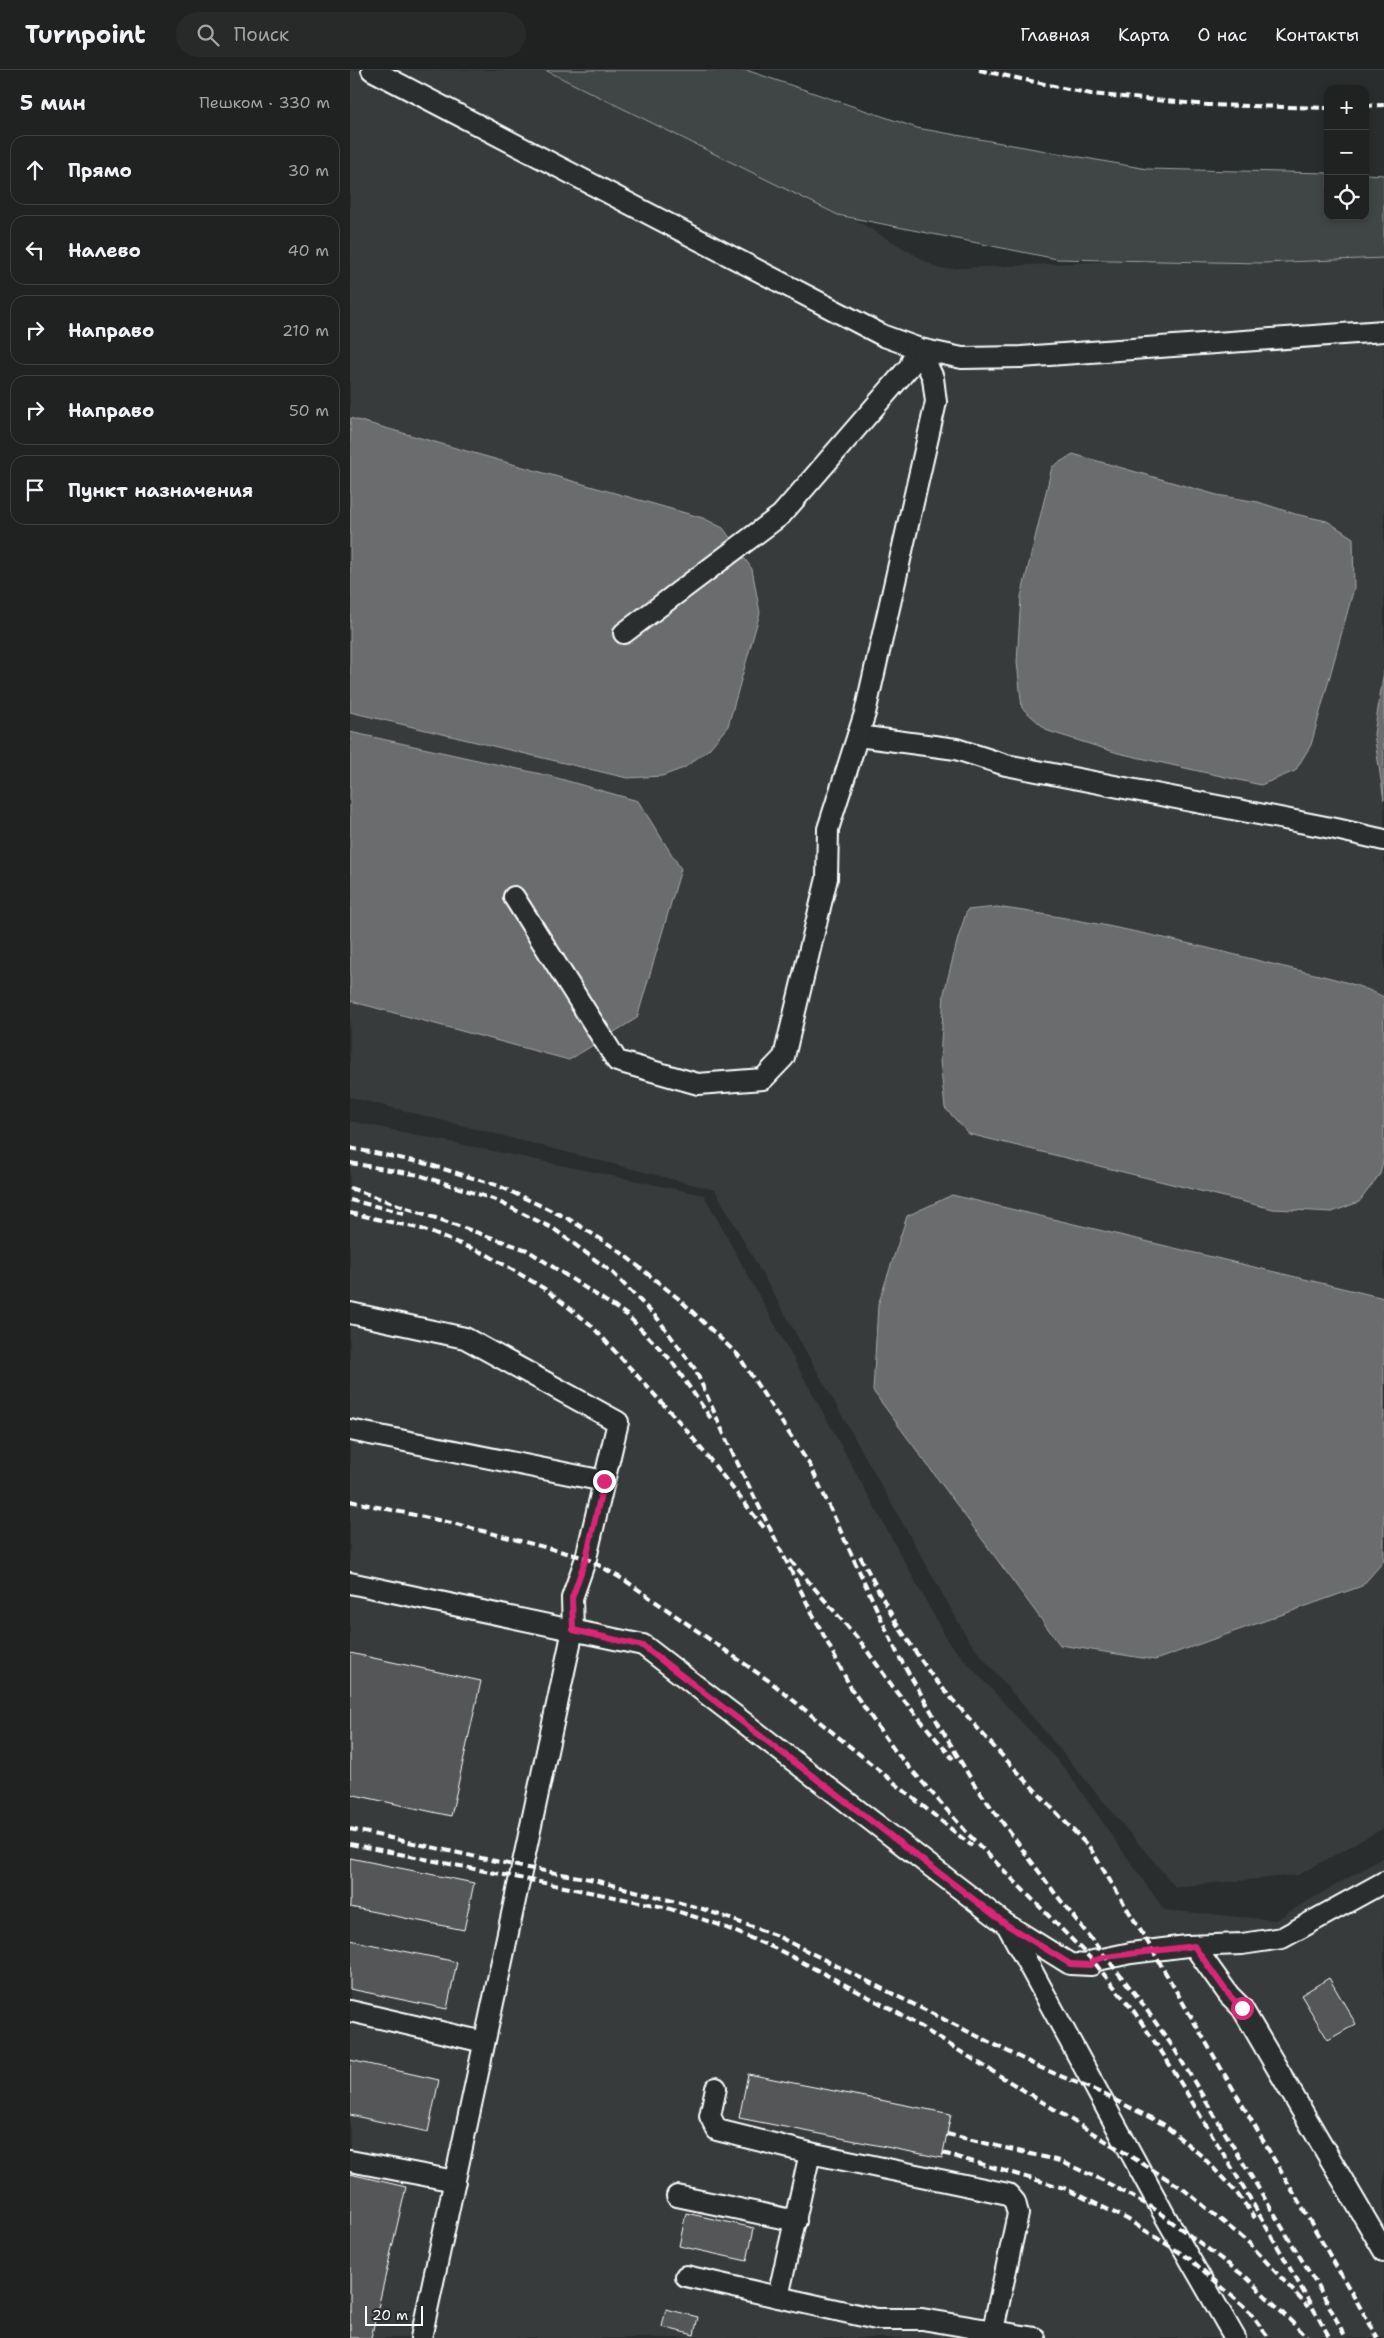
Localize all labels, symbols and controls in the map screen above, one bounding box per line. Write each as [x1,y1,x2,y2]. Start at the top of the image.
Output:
search box [176,12,526,57]
text: Turnpoint [25,19,146,51]
icon: search [194,21,222,49]
text: Поиск [234,22,289,47]
text: Главная [1020,23,1090,47]
text: Карта [1118,23,1170,47]
text: О нас [1198,23,1247,47]
text: Контакты [1275,23,1359,47]
map controls [1324,85,1369,220]
button: + [1324,85,1369,130]
text: 5 мин [20,89,86,117]
text: Пешком · 330 m [199,92,330,113]
button: − [1324,130,1369,175]
icon: ahead [21,156,49,184]
text: Прямо [68,158,132,183]
text: 30 m [288,160,329,181]
button: locate [1324,175,1369,220]
icon: left [21,236,49,264]
text: Налево [68,238,141,263]
text: 40 m [287,240,329,261]
icon: right [21,316,49,344]
text: Направо [68,318,154,343]
text: 210 m [282,320,329,341]
icon: right [21,396,49,424]
text: Направо [68,398,154,423]
text: 50 m [289,400,329,421]
icon: arrive [21,476,49,504]
text: Пункт назначения [68,478,253,503]
route end [593,1470,616,1493]
route start [1231,1997,1254,2020]
scale bar [365,2303,422,2326]
text: 20 m [372,2306,408,2324]

